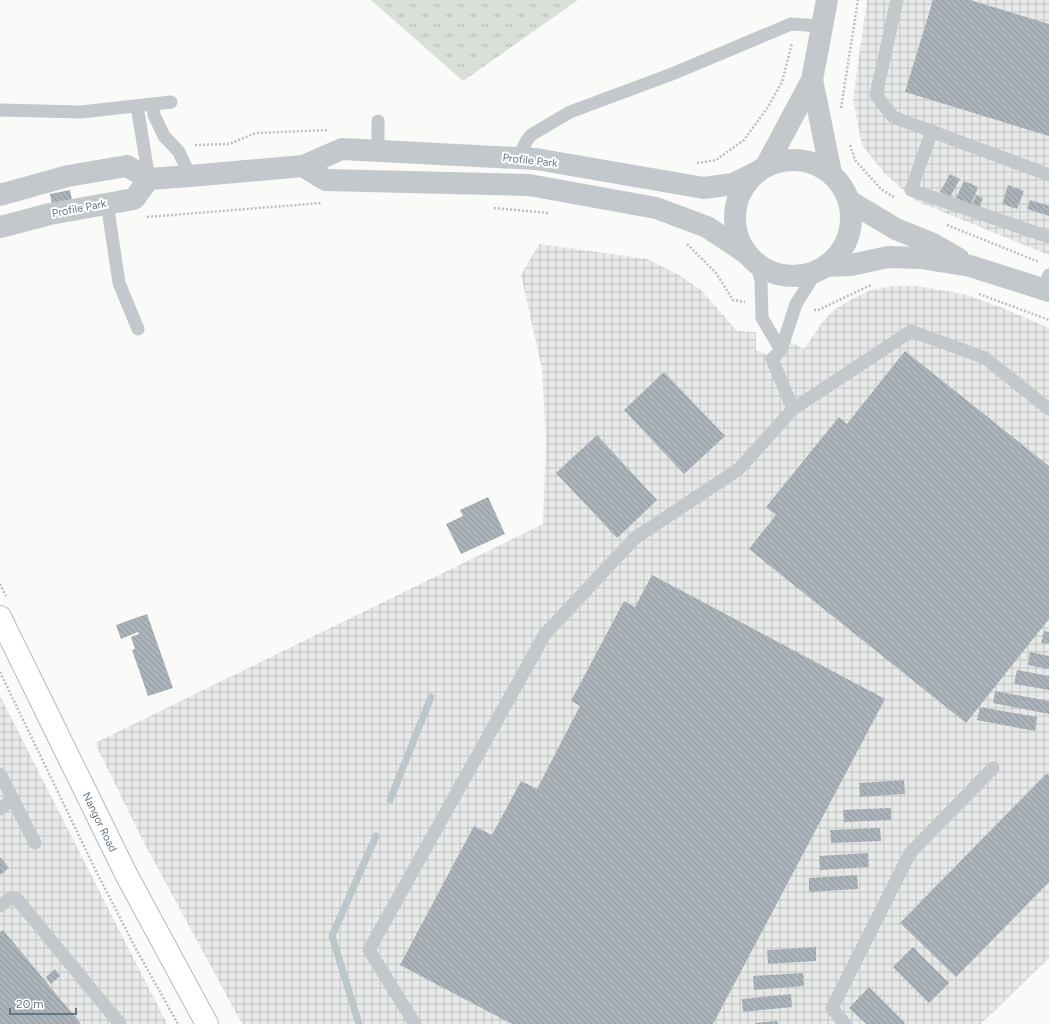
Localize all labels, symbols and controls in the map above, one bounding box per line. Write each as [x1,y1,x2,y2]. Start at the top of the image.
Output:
street label: Profile Park [502,151,559,170]
street label: Profile Park [51,197,108,220]
street label: Nangor Road [79,790,120,854]
scale bar [10,990,76,1016]
text: 20 m [16,997,44,1011]

